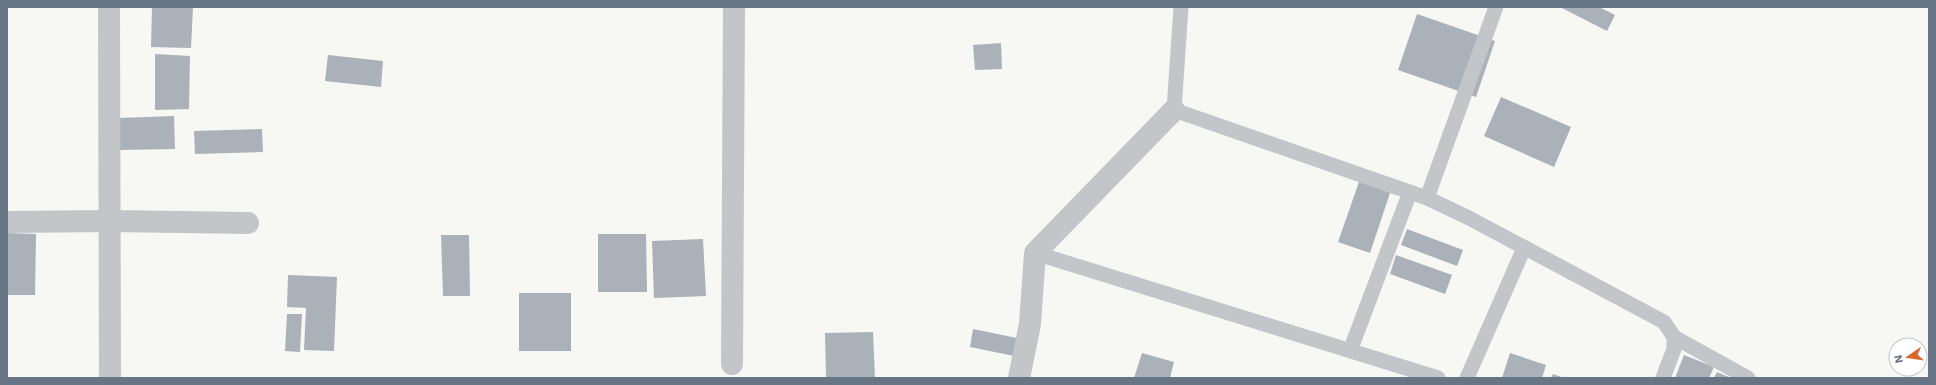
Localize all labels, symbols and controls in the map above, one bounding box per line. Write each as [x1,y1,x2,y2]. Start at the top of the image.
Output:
north arrow [1888,337,1928,377]
text: N [1891,354,1906,365]

